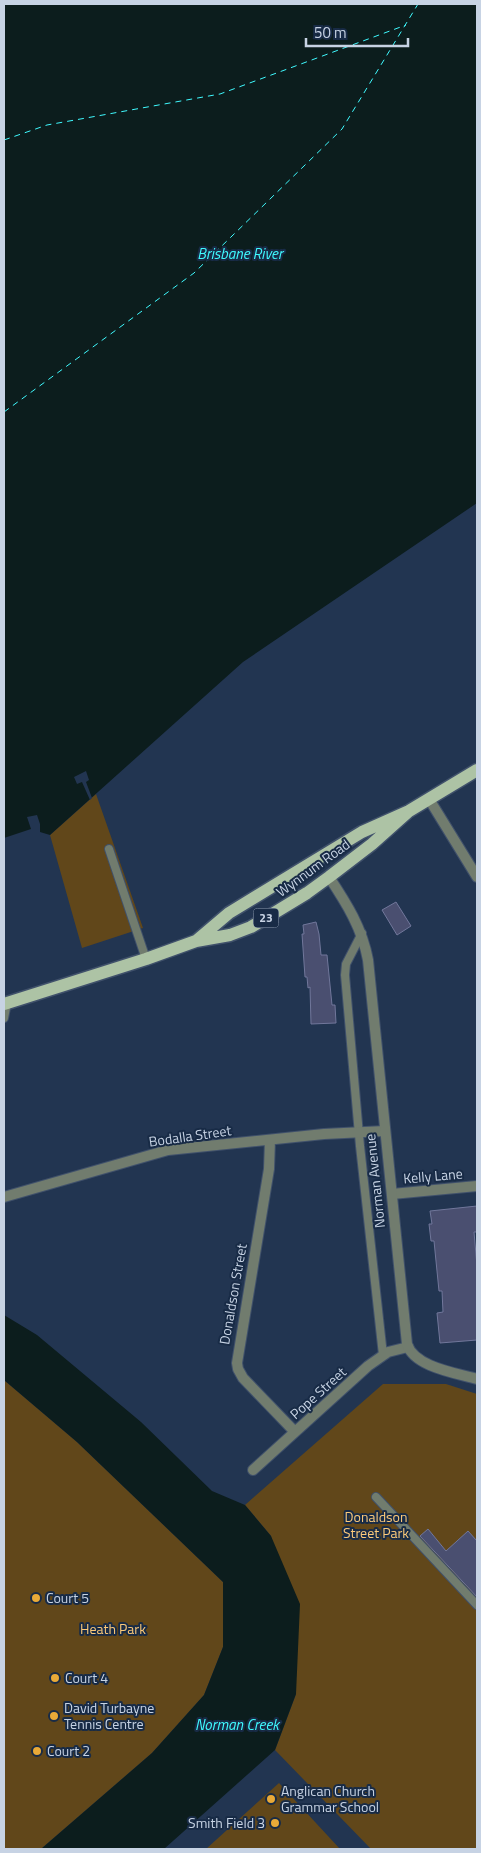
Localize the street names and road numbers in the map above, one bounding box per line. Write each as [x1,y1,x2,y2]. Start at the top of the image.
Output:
street label: Wynnum Road [271,834,354,902]
road number: 23 [254,908,278,928]
street label: Bodalla Street [147,1119,233,1152]
street label: Norman Avenue [359,1133,390,1229]
street label: Kelly Lane [402,1162,463,1189]
street label: Donaldson Street [213,1242,252,1346]
street label: Pope Street [285,1362,350,1424]

